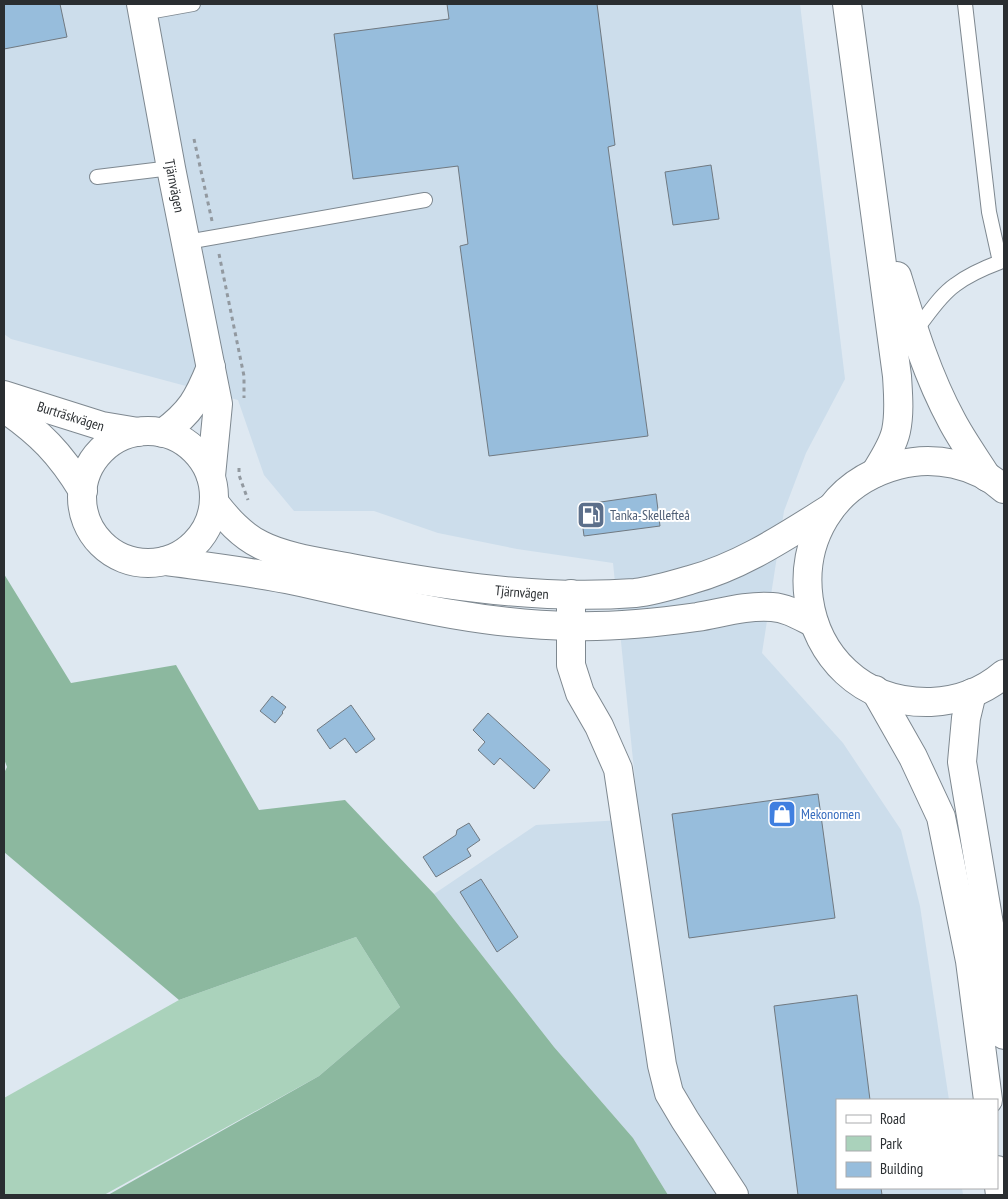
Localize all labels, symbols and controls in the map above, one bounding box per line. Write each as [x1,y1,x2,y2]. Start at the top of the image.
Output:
street label: Tjärnvägen [161,158,189,214]
street label: Burträskvägen [35,397,107,435]
fuel station icon: Tanka-Skellefteå [576,500,606,530]
place label: Tanka-Skellefteå [610,506,690,524]
street label: Tjärnvägen [494,581,549,603]
shop icon: Mekonomen [767,799,797,829]
place label: Mekonomen [801,805,860,823]
legend [836,1099,998,1189]
text: Road [880,1109,906,1128]
text: Park [880,1134,902,1153]
text: Building [880,1159,923,1178]

